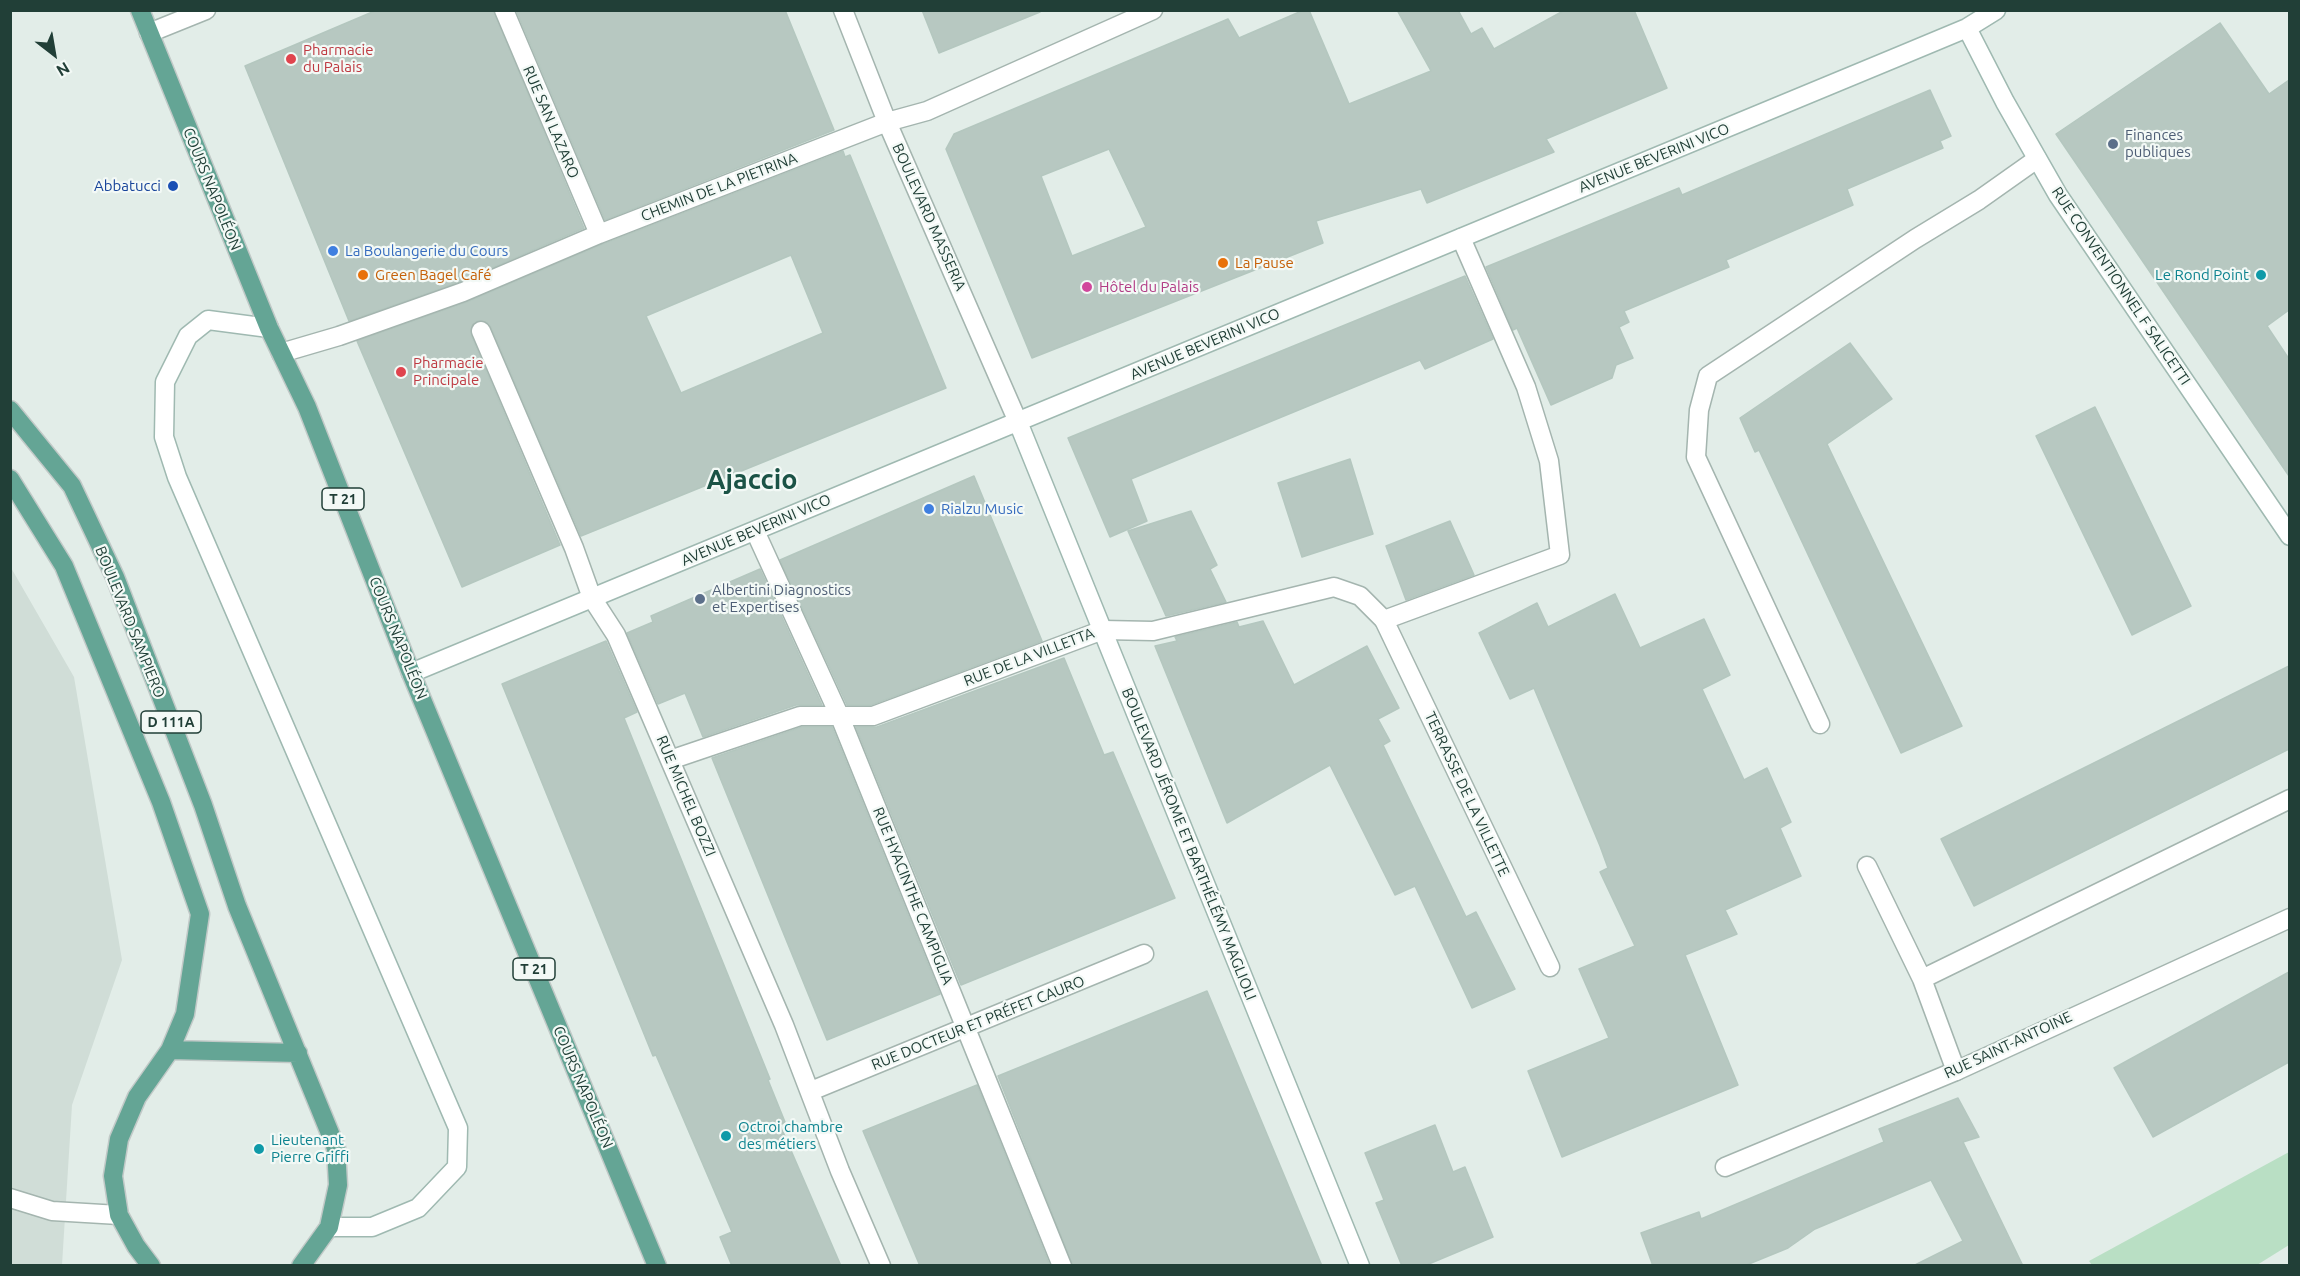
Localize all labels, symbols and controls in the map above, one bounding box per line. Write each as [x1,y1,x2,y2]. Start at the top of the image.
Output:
north arrow [24,24,84,84]
place label: Pharmacie du Palais [303,41,373,76]
marker: Pharmacie du Palais [284,52,298,66]
text: N [54,59,73,80]
street label: RUE SAN LAZARO [519,63,583,181]
street label: AVENUE BEVERINI VICO [1576,120,1732,196]
street label: COURS NAPOLÉON [179,125,245,253]
place label: Finances publiques [2125,126,2191,161]
marker: Finances publiques [2106,137,2120,151]
street label: BOULEVARD MASSERIA [888,141,970,293]
street label: CHEMIN DE LA PIETRINA [638,149,800,225]
place label: Abbatucci [94,177,161,195]
marker: Abbatucci [166,179,180,193]
street label: RUE CONVENTIONNEL F SALICETTI [2048,184,2194,388]
place label: La Boulangerie du Cours [345,242,508,260]
marker: La Boulangerie du Cours [326,244,340,258]
place label: La Pause [1235,254,1294,272]
marker: La Pause [1216,256,1230,270]
place label: Green Bagel Café [375,266,492,284]
place label: Le Rond Point [2155,266,2249,284]
marker: Green Bagel Café [356,268,370,282]
marker: Le Rond Point [2254,268,2268,282]
place label: Hôtel du Palais [1099,278,1199,296]
marker: Hôtel du Palais [1080,280,1094,294]
street label: AVENUE BEVERINI VICO [1127,304,1283,384]
place label: Pharmacie Principale [413,354,483,389]
marker: Pharmacie Principale [394,365,408,379]
district label: Ajaccio [707,464,797,496]
road number: T 21 [322,488,364,510]
street label: AVENUE BEVERINI VICO [678,490,834,570]
place label: Rialzu Music [941,500,1023,518]
marker: Rialzu Music [922,502,936,516]
street label: BOULEVARD SAMPIERO [91,543,169,701]
street label: COURS NAPOLÉON [365,574,431,702]
place label: Albertini Diagnostics et Expertises [712,581,851,616]
marker: Albertini Diagnostics et Expertises [693,592,707,606]
street label: RUE DE LA VILLETTA [961,624,1097,690]
street label: BOULEVARD JÉROME ET BARTHÉLÉMY MAGLIOLI [1118,685,1260,1003]
street label: TERRASSE DE LA VILLETTE [1421,709,1513,879]
road number: D 111A [141,711,201,733]
street label: RUE MICHEL BOZZI [652,733,720,859]
street label: RUE HYACINTHE CAMPIGLIA [869,805,957,987]
road number: T 21 [513,958,555,980]
street label: RUE DOCTEUR ET PRÉFET CAURO [869,972,1087,1074]
street label: RUE SAINT-ANTOINE [1941,1008,2075,1082]
street label: COURS NAPOLÉON [549,1023,617,1151]
place label: Octroi chambre des métiers [738,1118,843,1153]
marker: Octroi chambre des métiers [719,1129,733,1143]
place label: Lieutenant Pierre Griffi [271,1131,349,1166]
marker: Lieutenant Pierre Griffi [252,1142,266,1156]

